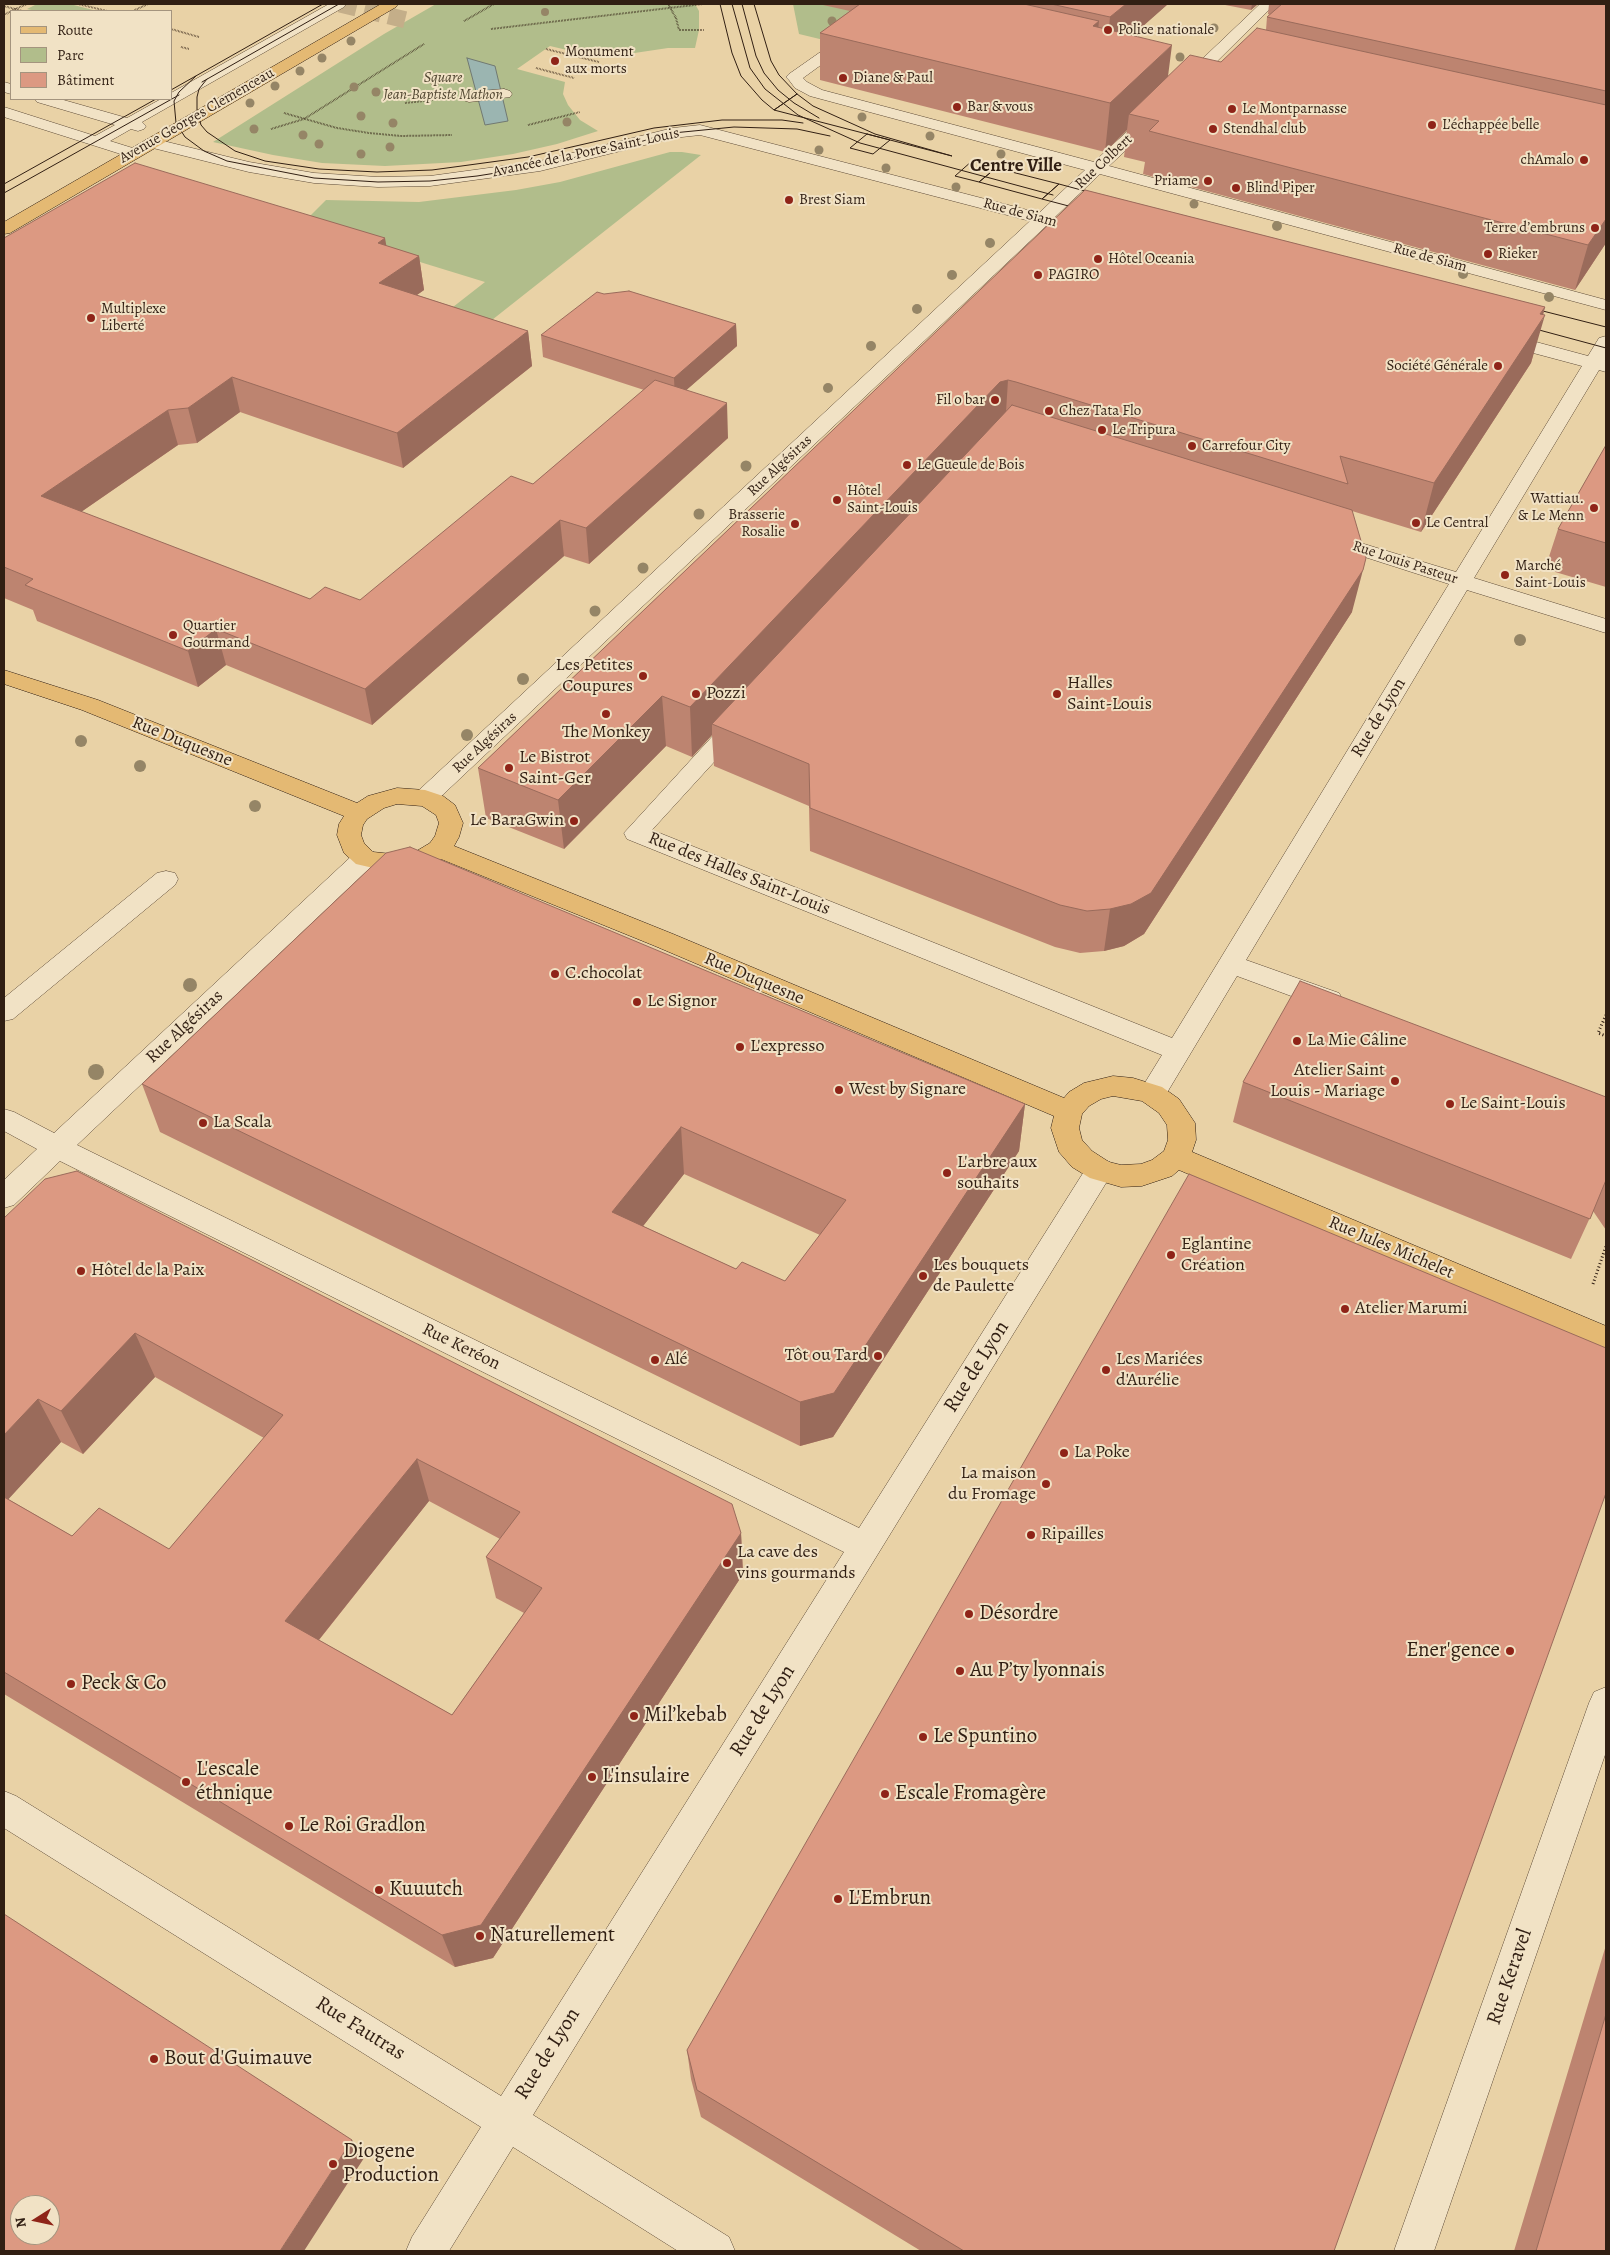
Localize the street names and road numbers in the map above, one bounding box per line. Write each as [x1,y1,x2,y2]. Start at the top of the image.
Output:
street label: Avenue Georges Clemenceau [116,64,278,168]
street label: Avancée de la Porte Saint-Louis [491,124,681,182]
street label: Rue Colbert [1072,131,1136,193]
street label: Rue de Siam [981,195,1059,231]
street label: Rue de Siam [1391,240,1469,276]
street label: Rue Algésiras [744,432,816,500]
street label: Rue Louis Pasteur [1350,538,1460,588]
street label: Rue de Lyon [1347,674,1411,762]
street label: Rue Algésiras [449,709,521,777]
street label: Rue Duquesne [129,712,235,772]
street label: Rue des Halles Saint-Louis [645,828,833,920]
street label: Rue Duquesne [701,948,807,1010]
street label: Rue Algésiras [142,986,228,1068]
street label: Rue Jules Michelet [1325,1212,1457,1284]
street label: Rue de Lyon [939,1317,1015,1417]
street label: Rue Keréon [418,1319,504,1375]
street label: Rue de Lyon [725,1661,801,1761]
street label: Rue Keravel [1482,1926,1538,2028]
street label: Rue Fautras [310,1992,410,2066]
street label: Rue de Lyon [510,2004,586,2104]

